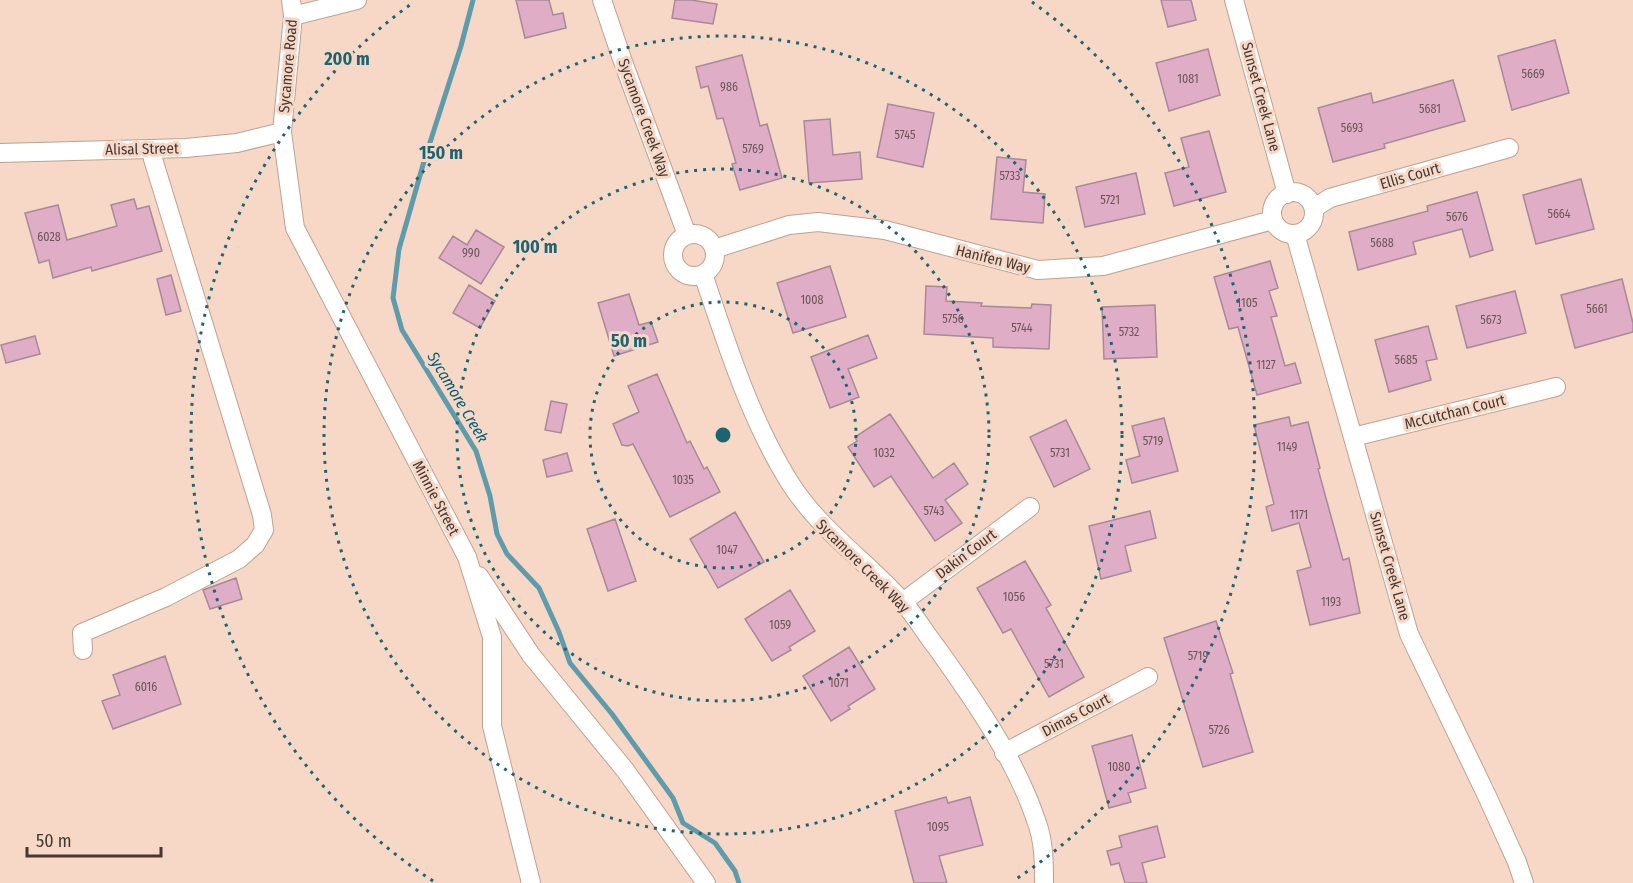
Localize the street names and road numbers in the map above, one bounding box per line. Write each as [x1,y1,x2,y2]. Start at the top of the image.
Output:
street label: Sycamore Road [275,18,301,114]
street label: Sunset Creek Lane [1238,40,1284,154]
street label: Sycamore Creek Way [614,56,674,180]
street label: Alisal Street [105,139,179,159]
street label: Ellis Court [1378,159,1442,193]
street label: Hanifen Way [954,241,1032,277]
street label: McCutchan Court [1403,391,1507,433]
street label: Minnie Street [409,458,463,538]
street label: Sunset Creek Lane [1366,510,1414,622]
street label: Sycamore Creek Way [812,515,914,617]
street label: Dakin Court [932,525,1000,583]
street label: Dimas Court [1039,690,1113,740]

